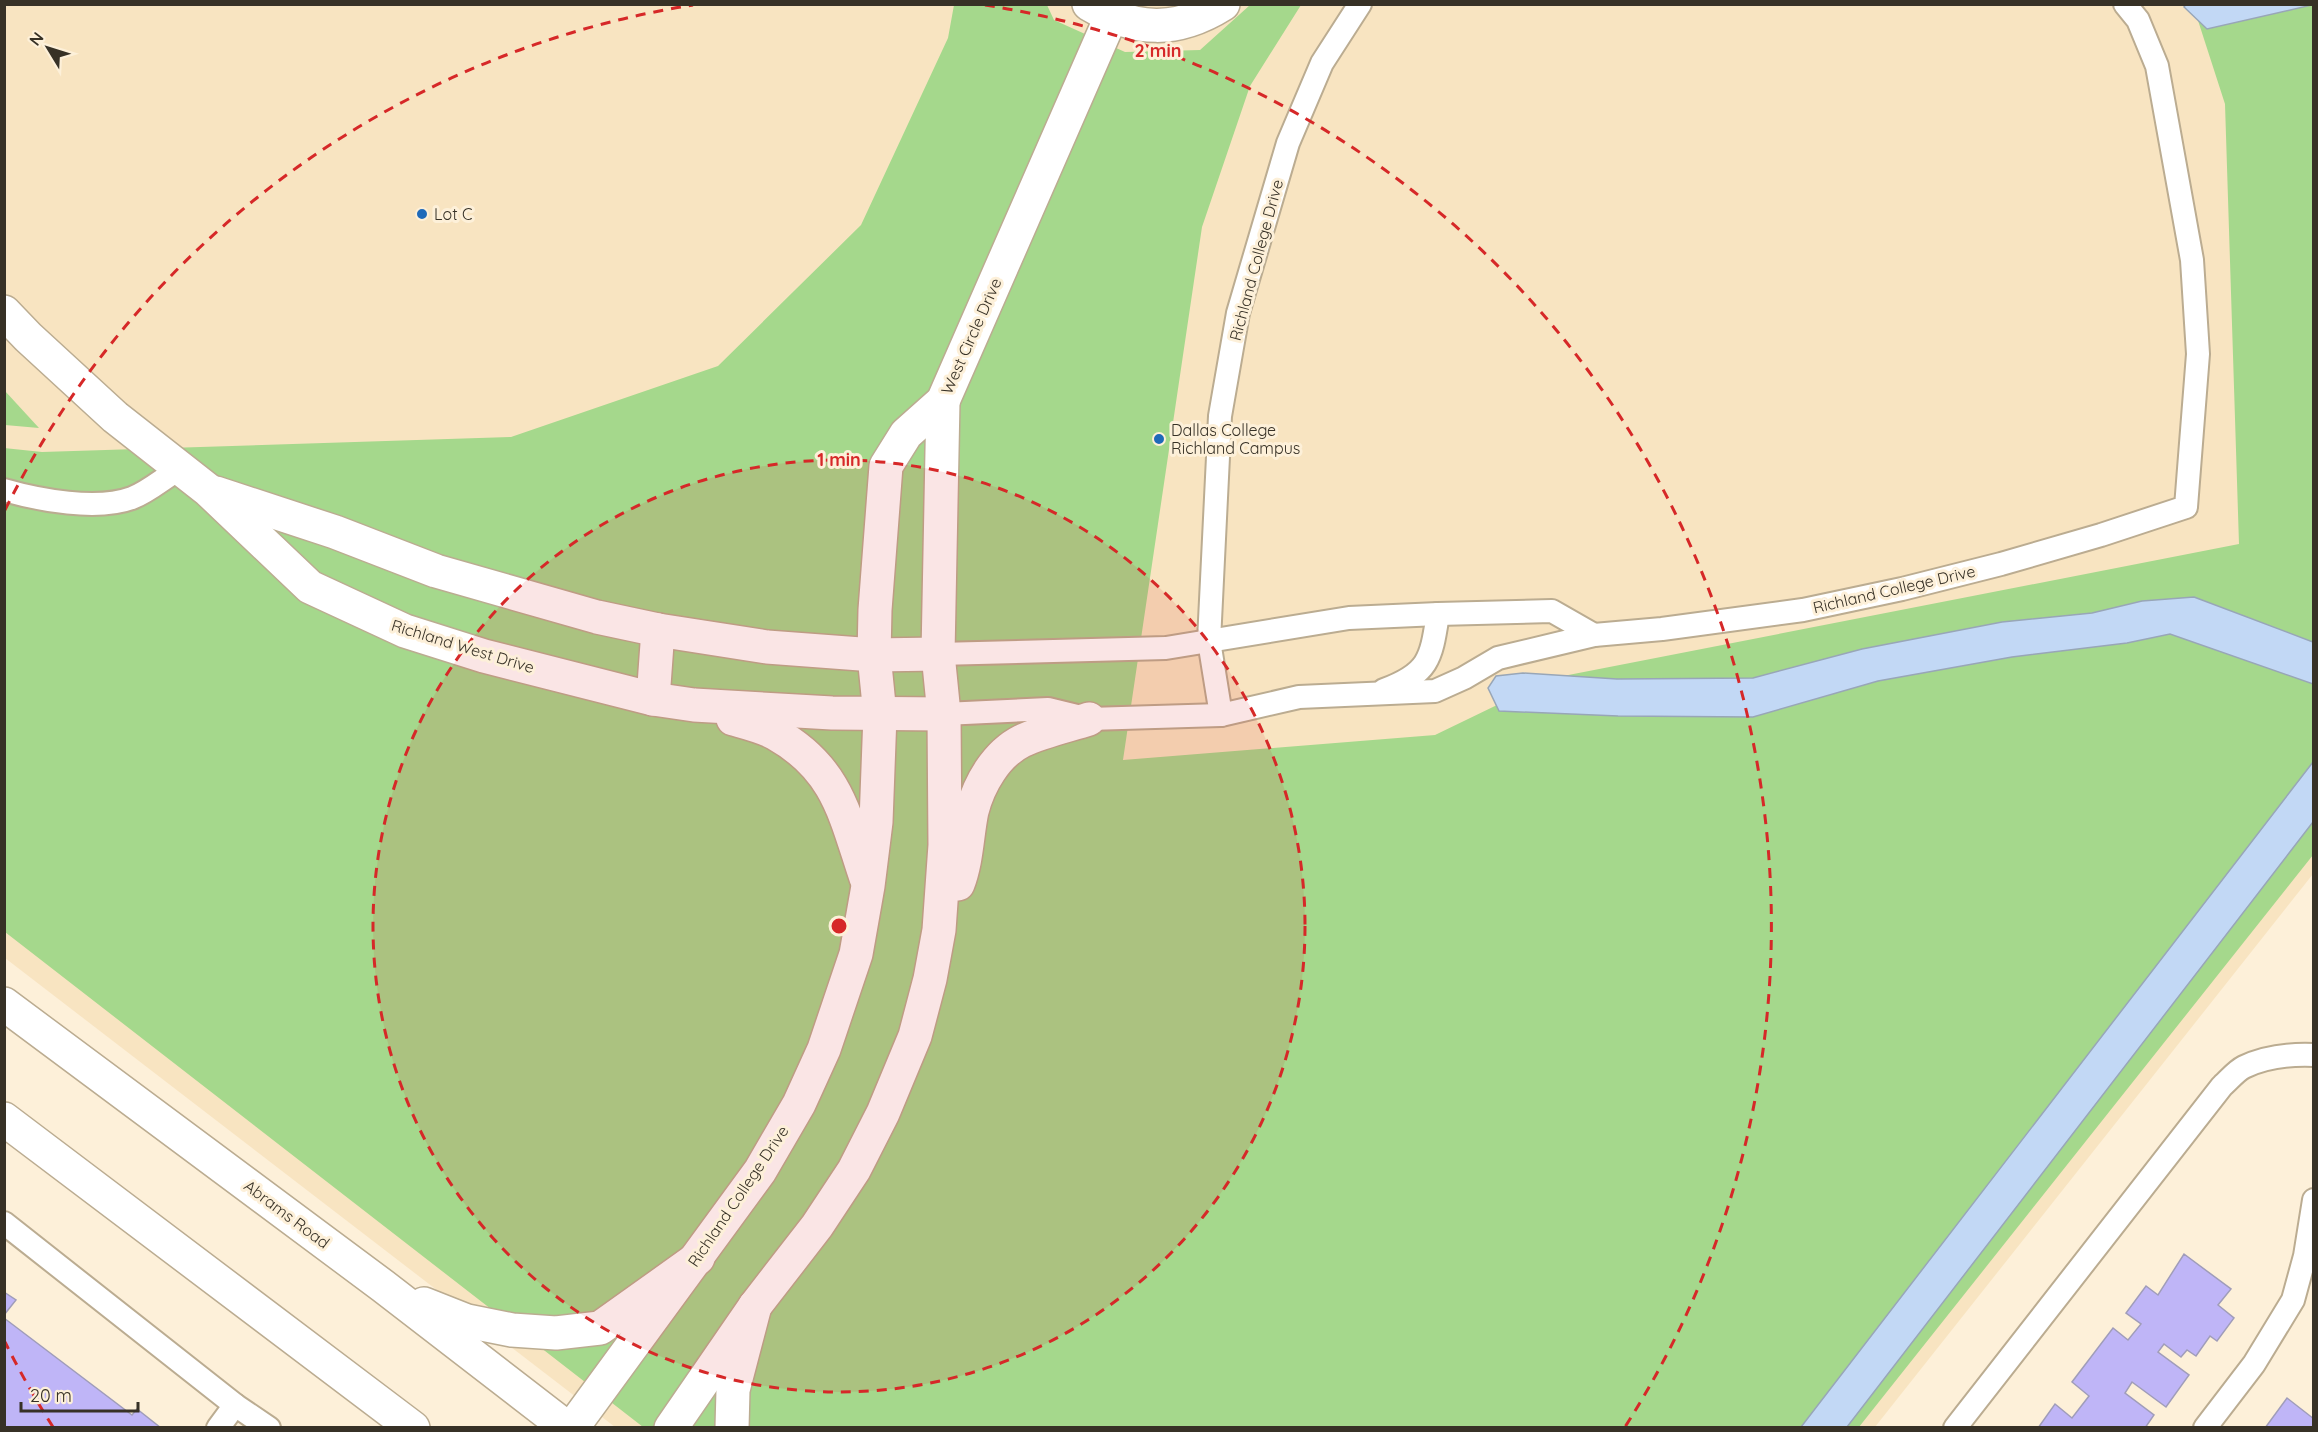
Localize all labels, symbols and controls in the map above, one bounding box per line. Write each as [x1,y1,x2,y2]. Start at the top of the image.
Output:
north arrow [18,18,78,78]
text: N [25,28,48,50]
text: 2 min [1135,39,1181,62]
street label: Richland College Drive [1225,177,1287,343]
place label: Lot C [434,204,472,224]
marker: Lot C [415,207,429,221]
street label: West Circle Drive [936,275,1006,397]
place label: Dallas College Richland Campus [1171,420,1300,458]
marker: Dallas College Richland Campus [1152,432,1166,446]
text: 1 min [817,448,861,471]
street label: Richland College Drive [1811,561,1977,617]
street label: Richland West Drive [389,615,537,677]
centre of rings [829,916,849,936]
street label: Richland College Drive [683,1122,793,1270]
street label: Abrams Road [240,1175,334,1253]
scale bar [21,1375,138,1413]
text: 20 m [30,1384,72,1407]

